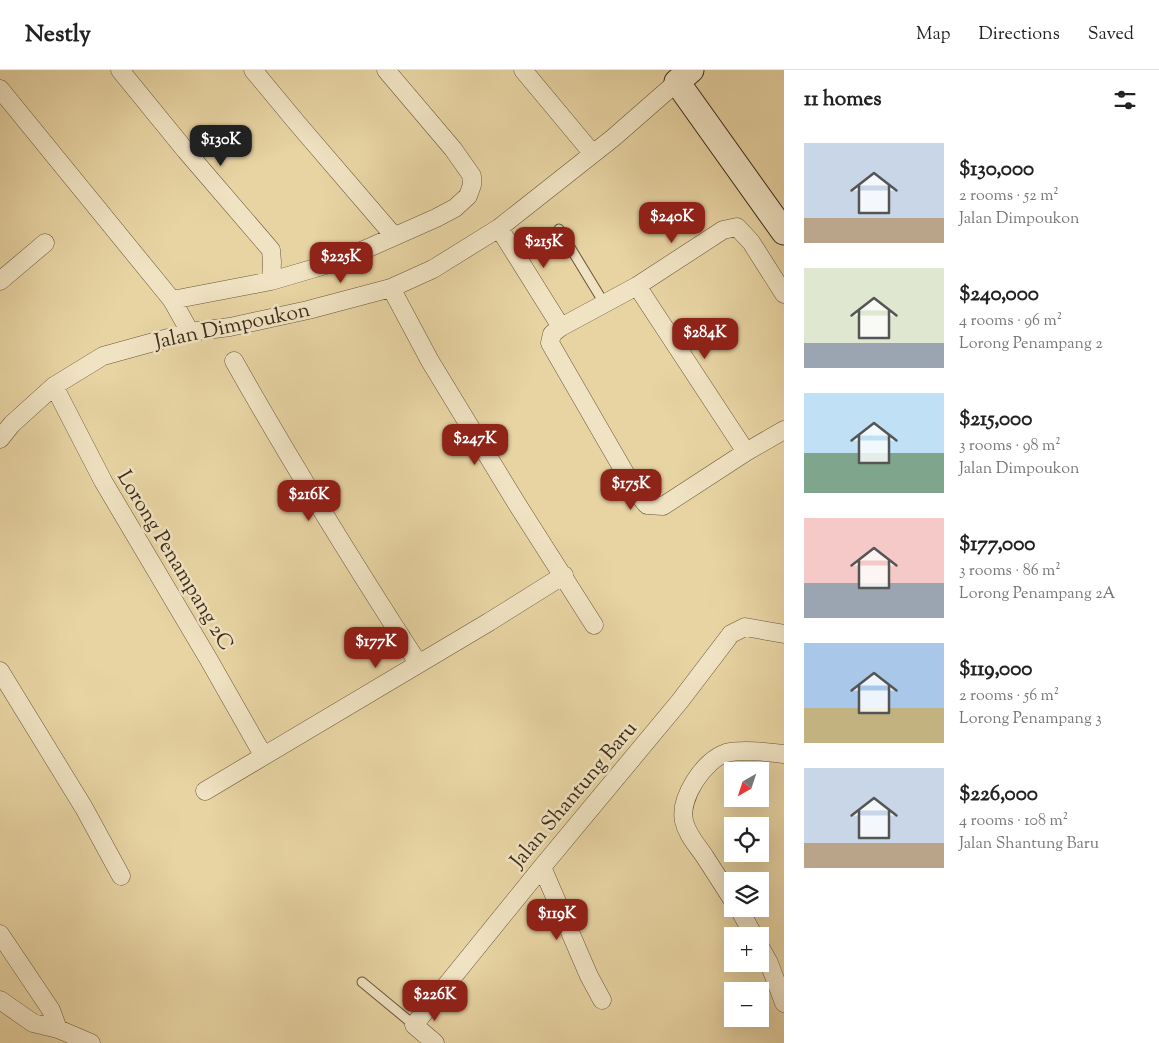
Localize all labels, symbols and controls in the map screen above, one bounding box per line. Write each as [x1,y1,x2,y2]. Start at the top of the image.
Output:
text: Nestly [25,18,91,52]
text: Map [916,22,951,48]
text: Directions [979,22,1060,48]
text: Saved [1088,22,1134,48]
text: 11 homes [804,85,882,115]
icon: filters [1111,86,1139,114]
pin: $130K [186,124,256,167]
text: $130K [201,129,241,152]
text: $130,000 [959,155,1034,185]
icon: home [844,163,904,223]
text: 2 rooms · 52 m² [959,185,1059,208]
pin: $240K [637,202,707,244]
text: $240K [650,206,694,229]
text: Jalan Dimpoukon [959,208,1079,231]
pin: $215K [509,226,579,269]
text: $215K [525,231,563,254]
pin: $225K [306,242,376,284]
text: $225K [321,246,361,269]
text: $240,000 [959,280,1039,310]
icon: home [844,288,904,348]
street label: Jalan Dimpoukon [151,296,313,358]
text: 4 rooms · 96 m² [959,310,1062,333]
pin: $284K [670,318,740,360]
text: $284K [683,322,727,345]
text: Lorong Penampang 2 [959,333,1103,356]
text: $215,000 [959,405,1032,435]
icon: home [844,413,904,473]
pin: $247K [440,424,510,466]
text: $247K [453,428,497,451]
text: 3 rooms · 98 m² [959,435,1061,458]
text: Jalan Dimpoukon [959,458,1079,481]
street label: Lorong Penampang 2C [109,465,240,657]
pin: $175K [596,468,666,511]
text: $175K [611,473,651,496]
pin: $216K [274,480,344,522]
text: $216K [289,484,330,507]
text: $177,000 [959,530,1035,560]
icon: home [844,538,904,598]
text: 3 rooms · 86 m² [959,560,1061,583]
text: Lorong Penampang 2A [959,583,1116,606]
pin: $177K [341,626,411,669]
text: $177K [355,631,397,654]
text: $119,000 [959,655,1032,685]
icon: home [844,663,904,723]
text: 2 rooms · 56 m² [959,685,1059,708]
text: Lorong Penampang 3 [959,708,1102,731]
street label: Jalan Shantung Baru [503,715,645,876]
north arrow [724,762,769,808]
map controls [724,762,769,1027]
text: $226,000 [959,780,1038,810]
icon: home [844,788,904,848]
text: 4 rooms · 108 m² [959,810,1068,833]
button: locate [724,817,769,862]
text: Jalan Shantung Baru [959,833,1099,856]
button: layers [724,872,769,917]
pin: $119K [522,898,592,941]
text: $119K [538,903,576,926]
button: + [724,927,769,972]
pin: $226K [400,980,470,1022]
button: − [724,982,769,1027]
text: $226K [413,984,457,1007]

